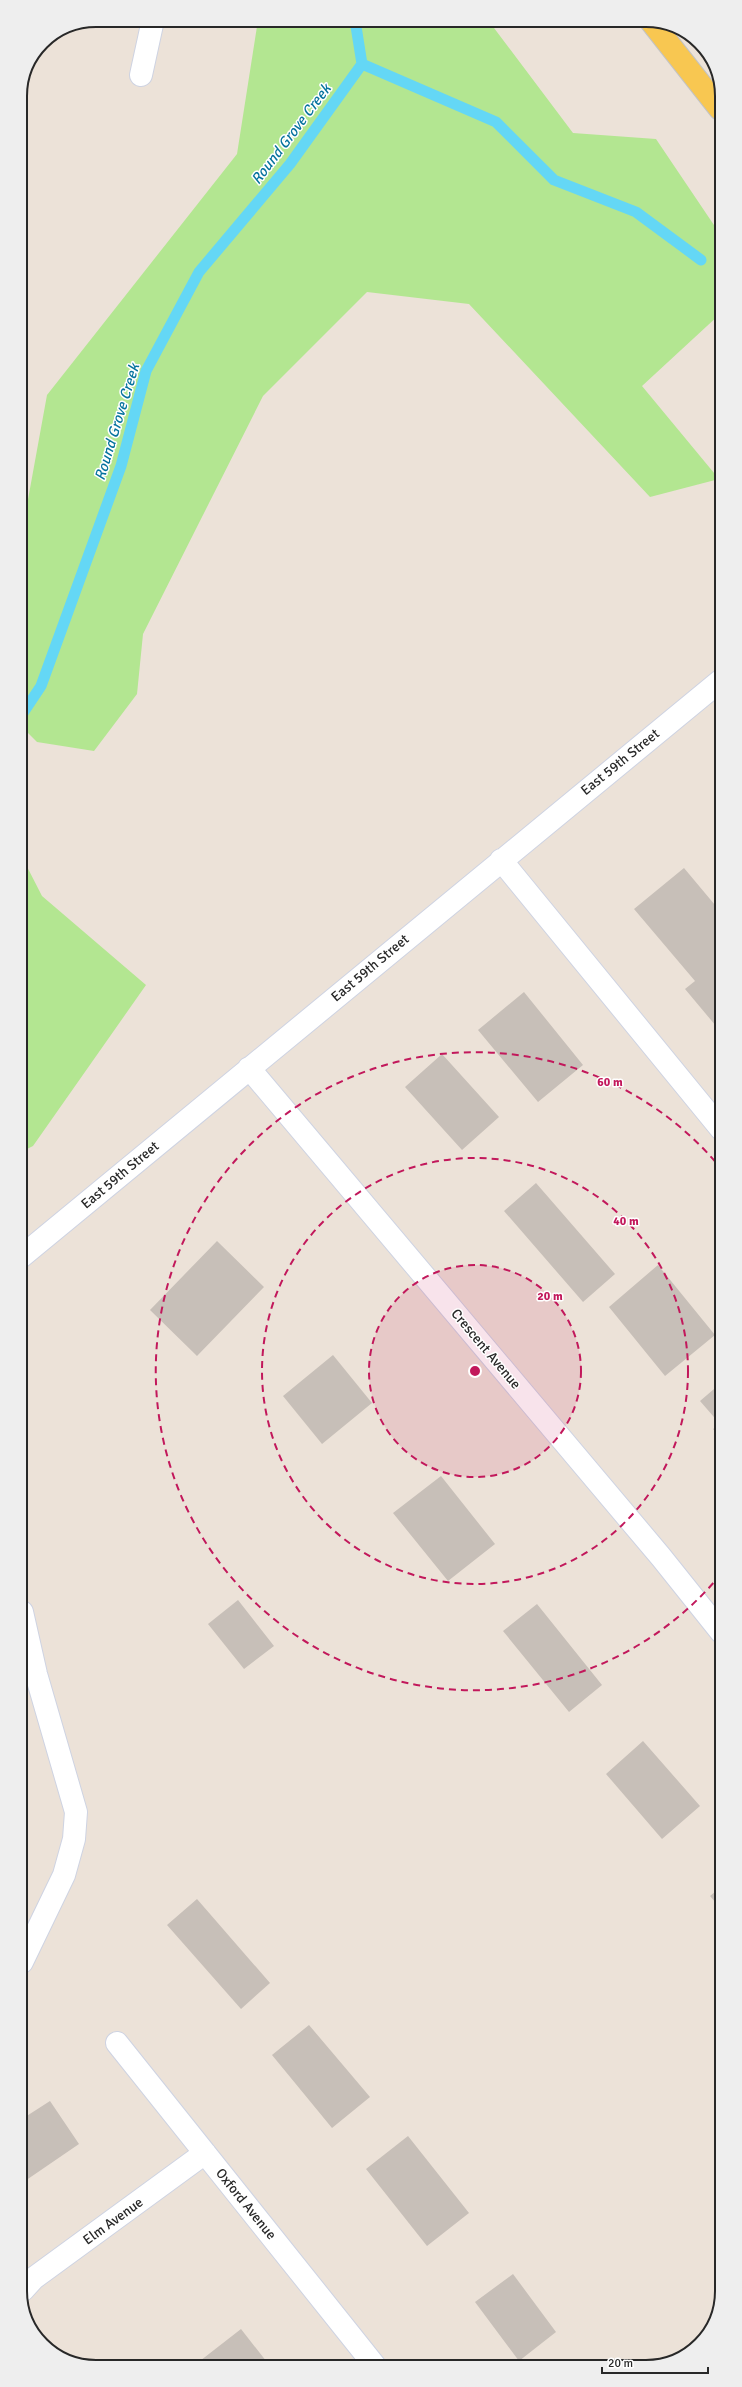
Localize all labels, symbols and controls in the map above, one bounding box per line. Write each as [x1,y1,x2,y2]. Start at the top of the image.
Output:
water label: Round Grove Creek [247,79,336,188]
water label: Round Grove Creek [91,360,144,483]
street label: East 59th Street [577,725,663,799]
street label: East 59th Street [328,931,412,1005]
text: 60 m [597,1075,623,1090]
street label: East 59th Street [78,1138,162,1212]
text: 40 m [613,1214,639,1229]
text: 20 m [537,1289,563,1304]
street label: Crescent Avenue [448,1305,524,1393]
centre of rings [468,1364,482,1378]
street label: Oxford Avenue [212,2165,280,2243]
street label: Elm Avenue [80,2194,146,2248]
scale bar [602,2349,708,2375]
text: 20 m [608,2356,633,2371]

